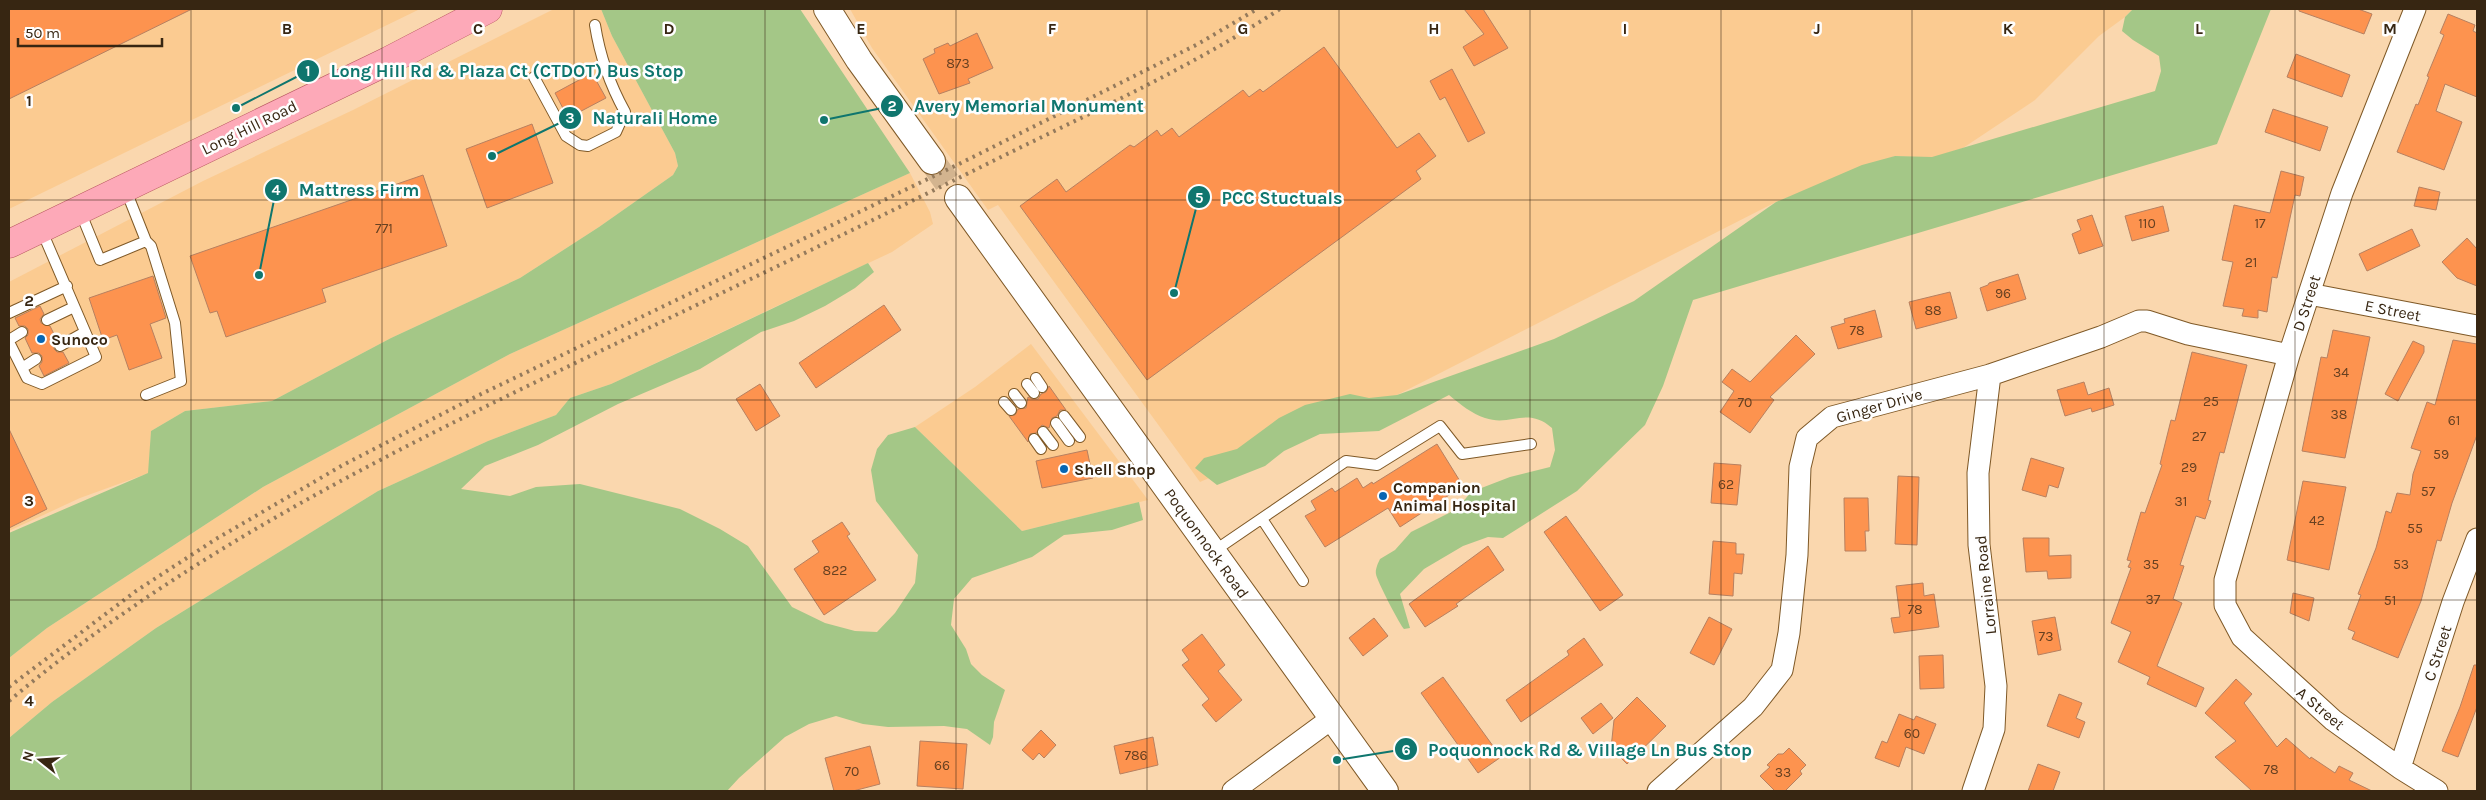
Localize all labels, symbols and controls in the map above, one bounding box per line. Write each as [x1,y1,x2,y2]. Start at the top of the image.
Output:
scale bar [18,15,161,47]
text: B [282,19,292,38]
text: C [473,19,483,38]
text: D [664,19,675,38]
text: E [856,19,866,38]
text: F [1048,19,1057,38]
text: G [1238,19,1248,38]
text: H [1428,19,1440,38]
text: I [1623,19,1627,38]
text: J [1813,19,1821,38]
text: K [2003,19,2014,38]
text: L [2195,19,2203,38]
text: M [2383,19,2397,38]
text: 50 m [25,24,60,42]
callout: Long Hill Rd & Plaza Ct (CTDOT) Bus Stop [296,54,694,87]
house number: 873 [946,55,970,72]
text: Long Hill Rd & Plaza Ct (CTDOT) Bus Stop [331,60,683,82]
text: 1 [305,62,311,80]
callout: Avery Memorial Monument [879,89,1154,122]
text: 1 [26,91,32,110]
text: Avery Memorial Monument [914,95,1144,117]
street label: Long Hill Road [198,96,300,159]
text: 2 [887,97,897,115]
callout: Naturali Home [557,101,727,134]
text: Naturali Home [593,107,717,129]
text: 3 [565,109,575,127]
callout: Mattress Firm [264,173,429,206]
text: Mattress Firm [299,179,419,201]
text: 4 [272,181,281,199]
callout: PCC Stuctuals [1186,181,1352,214]
text: PCC Stuctuals [1221,187,1343,209]
text: 5 [1195,189,1204,207]
house number: 110 [2138,215,2156,232]
house number: 17 [2254,215,2266,232]
house number: 771 [375,220,393,237]
house number: 21 [2245,254,2257,271]
street label: D Street [2288,273,2325,334]
house number: 96 [1995,285,2011,302]
text: 2 [24,291,34,310]
street label: E Street [2363,296,2423,325]
house number: 88 [1924,302,1942,319]
house number: 78 [1849,322,1865,339]
place label: Sunoco [51,330,108,349]
marker: Sunoco [35,333,47,345]
house number: 34 [2333,364,2349,381]
street label: Ginger Drive [1834,384,1925,427]
house number: 25 [2203,393,2219,410]
house number: 70 [1738,394,1752,411]
house number: 38 [2331,406,2347,423]
house number: 61 [2448,412,2460,429]
house number: 27 [2192,428,2207,445]
house number: 59 [2433,446,2449,463]
house number: 29 [2181,459,2197,476]
place label: Shell Shop [1074,460,1156,479]
marker: Shell Shop [1058,463,1070,475]
house number: 62 [1718,476,1734,493]
place label: Companion Animal Hospital [1393,478,1516,515]
house number: 57 [2421,483,2436,500]
street label: Poquonnock Road [1160,485,1253,602]
marker: Companion Animal Hospital [1377,490,1389,502]
text: 3 [24,491,34,510]
house number: 31 [2175,493,2187,510]
house number: 42 [2309,512,2325,529]
house number: 55 [2407,520,2423,537]
street label: Lorraine Road [1971,534,2000,636]
house number: 35 [2143,556,2159,573]
house number: 53 [2393,556,2409,573]
house number: 822 [823,562,847,579]
house number: 37 [2146,591,2161,608]
house number: 51 [2384,592,2396,609]
house number: 78 [1907,601,1923,618]
street label: C Street [2420,623,2455,683]
house number: 73 [2039,628,2053,645]
street label: A Street [2293,683,2349,734]
text: 4 [24,691,34,710]
house number: 60 [1904,725,1920,742]
callout: Poquonnock Rd & Village Ln Bus Stop [1393,733,1762,766]
north arrow [15,735,65,785]
text: Poquonnock Rd & Village Ln Bus Stop [1428,739,1752,761]
text: 6 [1401,741,1411,759]
house number: 786 [1124,747,1148,764]
text: N [18,749,38,764]
house number: 66 [934,757,950,774]
house number: 78 [2263,761,2279,778]
house number: 70 [845,763,859,780]
house number: 33 [1775,764,1791,781]

